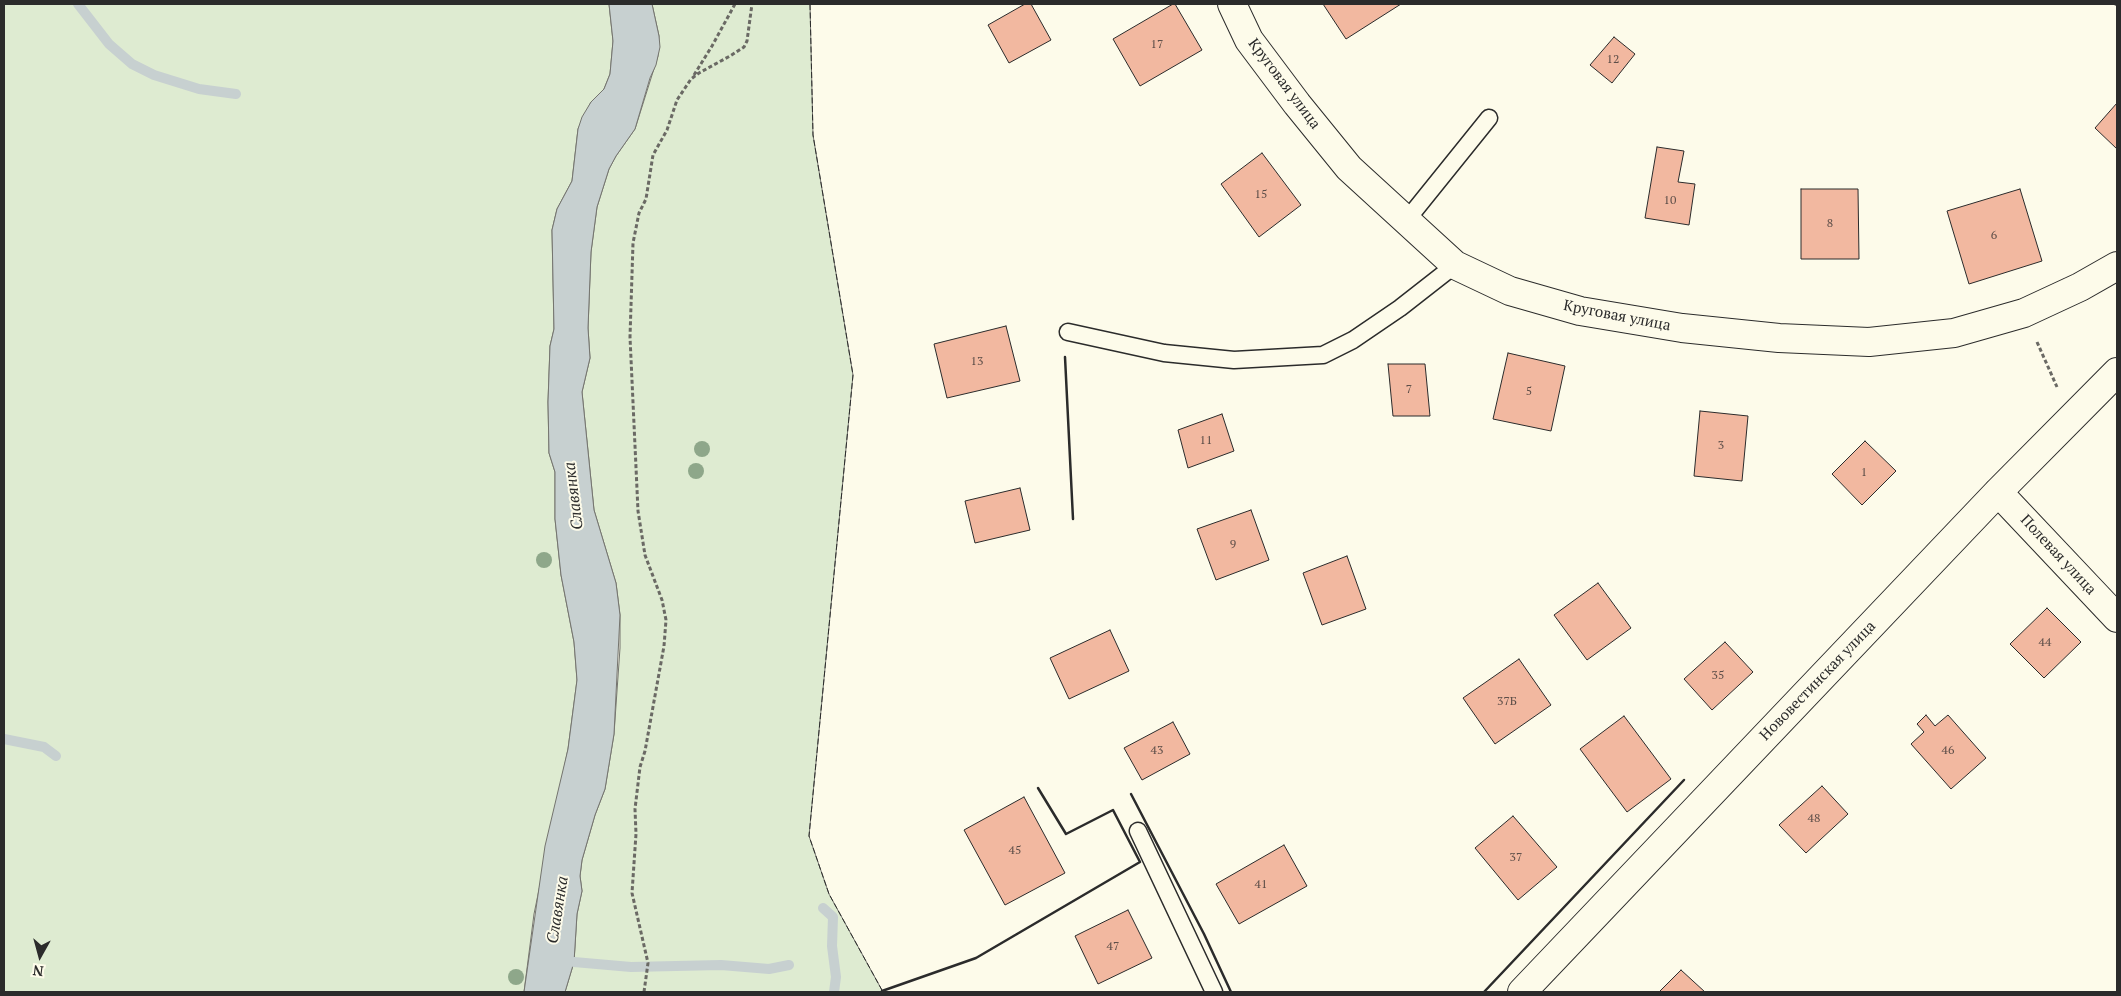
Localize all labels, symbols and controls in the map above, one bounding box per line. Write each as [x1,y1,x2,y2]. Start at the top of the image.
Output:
street label: Круговая улица [1244,35,1324,133]
house number: 17 [1151,38,1163,52]
house number: 12 [1607,53,1619,67]
house number: 15 [1255,188,1267,202]
house number: 10 [1664,194,1676,208]
house number: 8 [1827,217,1833,231]
house number: 6 [1991,229,1997,243]
street label: Круговая улица [1562,297,1672,335]
house number: 13 [971,355,983,369]
house number: 7 [1406,383,1412,397]
house number: 5 [1526,385,1532,399]
house number: 11 [1200,434,1212,448]
house number: 3 [1718,439,1724,453]
water label: Славянка [560,461,588,531]
house number: 1 [1861,466,1867,480]
street label: Полевая улица [2016,511,2100,599]
house number: 9 [1230,538,1236,552]
street label: Нововестинская улица [1756,618,1880,744]
house number: 44 [2039,636,2051,650]
house number: 35 [1712,669,1724,683]
house number: 37Б [1497,695,1517,709]
house number: 43 [1151,744,1163,758]
house number: 46 [1942,744,1954,758]
house number: 48 [1808,812,1820,826]
house number: 45 [1009,844,1021,858]
house number: 37 [1510,851,1522,865]
water label: Славянка [543,875,573,945]
house number: 41 [1255,878,1267,892]
north arrow [15,931,65,981]
house number: 47 [1107,940,1119,954]
text: N [32,961,45,981]

